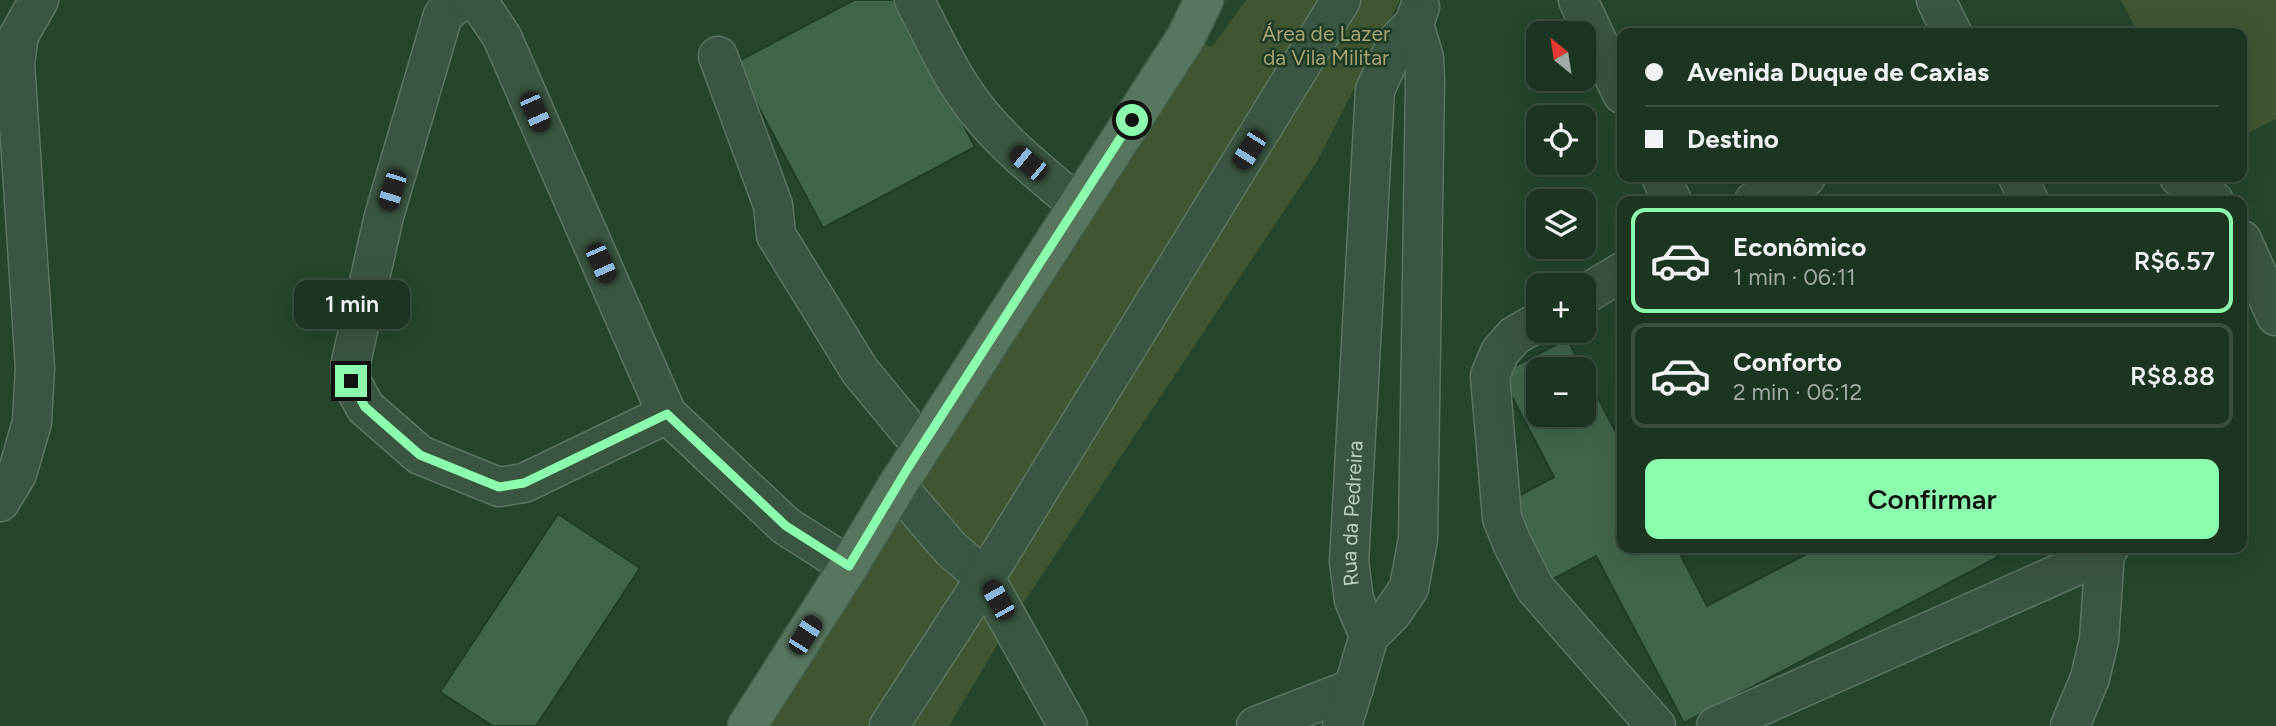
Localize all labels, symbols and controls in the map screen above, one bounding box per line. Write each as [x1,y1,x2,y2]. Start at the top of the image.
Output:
park label: Área de Lazer da Vila Militar [1262,21,1390,70]
north arrow [1526,21,1596,91]
map controls [1526,21,1596,427]
text: Avenida Duque de Caxias [1687,56,1989,88]
car [517,89,554,135]
route start [1116,104,1148,136]
button: locate [1526,105,1596,175]
text: Destino [1687,123,1779,155]
car [1229,127,1270,173]
car [1006,141,1051,185]
car [376,167,409,213]
button: layers [1526,189,1596,259]
icon: car [1649,229,1712,292]
text: Econômico [1733,231,1866,263]
car [583,240,620,286]
text: R$6.57 [2134,245,2215,277]
text: 1 min · 06:11 [1733,263,1856,291]
button: + [1526,273,1596,343]
callout: 1 min [293,280,409,328]
text: 1 min [325,290,379,318]
icon: car [1649,344,1712,407]
text: Conforto [1733,346,1842,378]
button: − [1526,357,1596,427]
text: R$8.88 [2130,360,2215,392]
route end [335,365,367,397]
text: 2 min · 06:12 [1733,378,1862,406]
street label: Rua da Pedreira [1336,440,1368,588]
button: Confirmar [1645,459,2219,539]
car [979,577,1018,623]
car [785,612,826,658]

